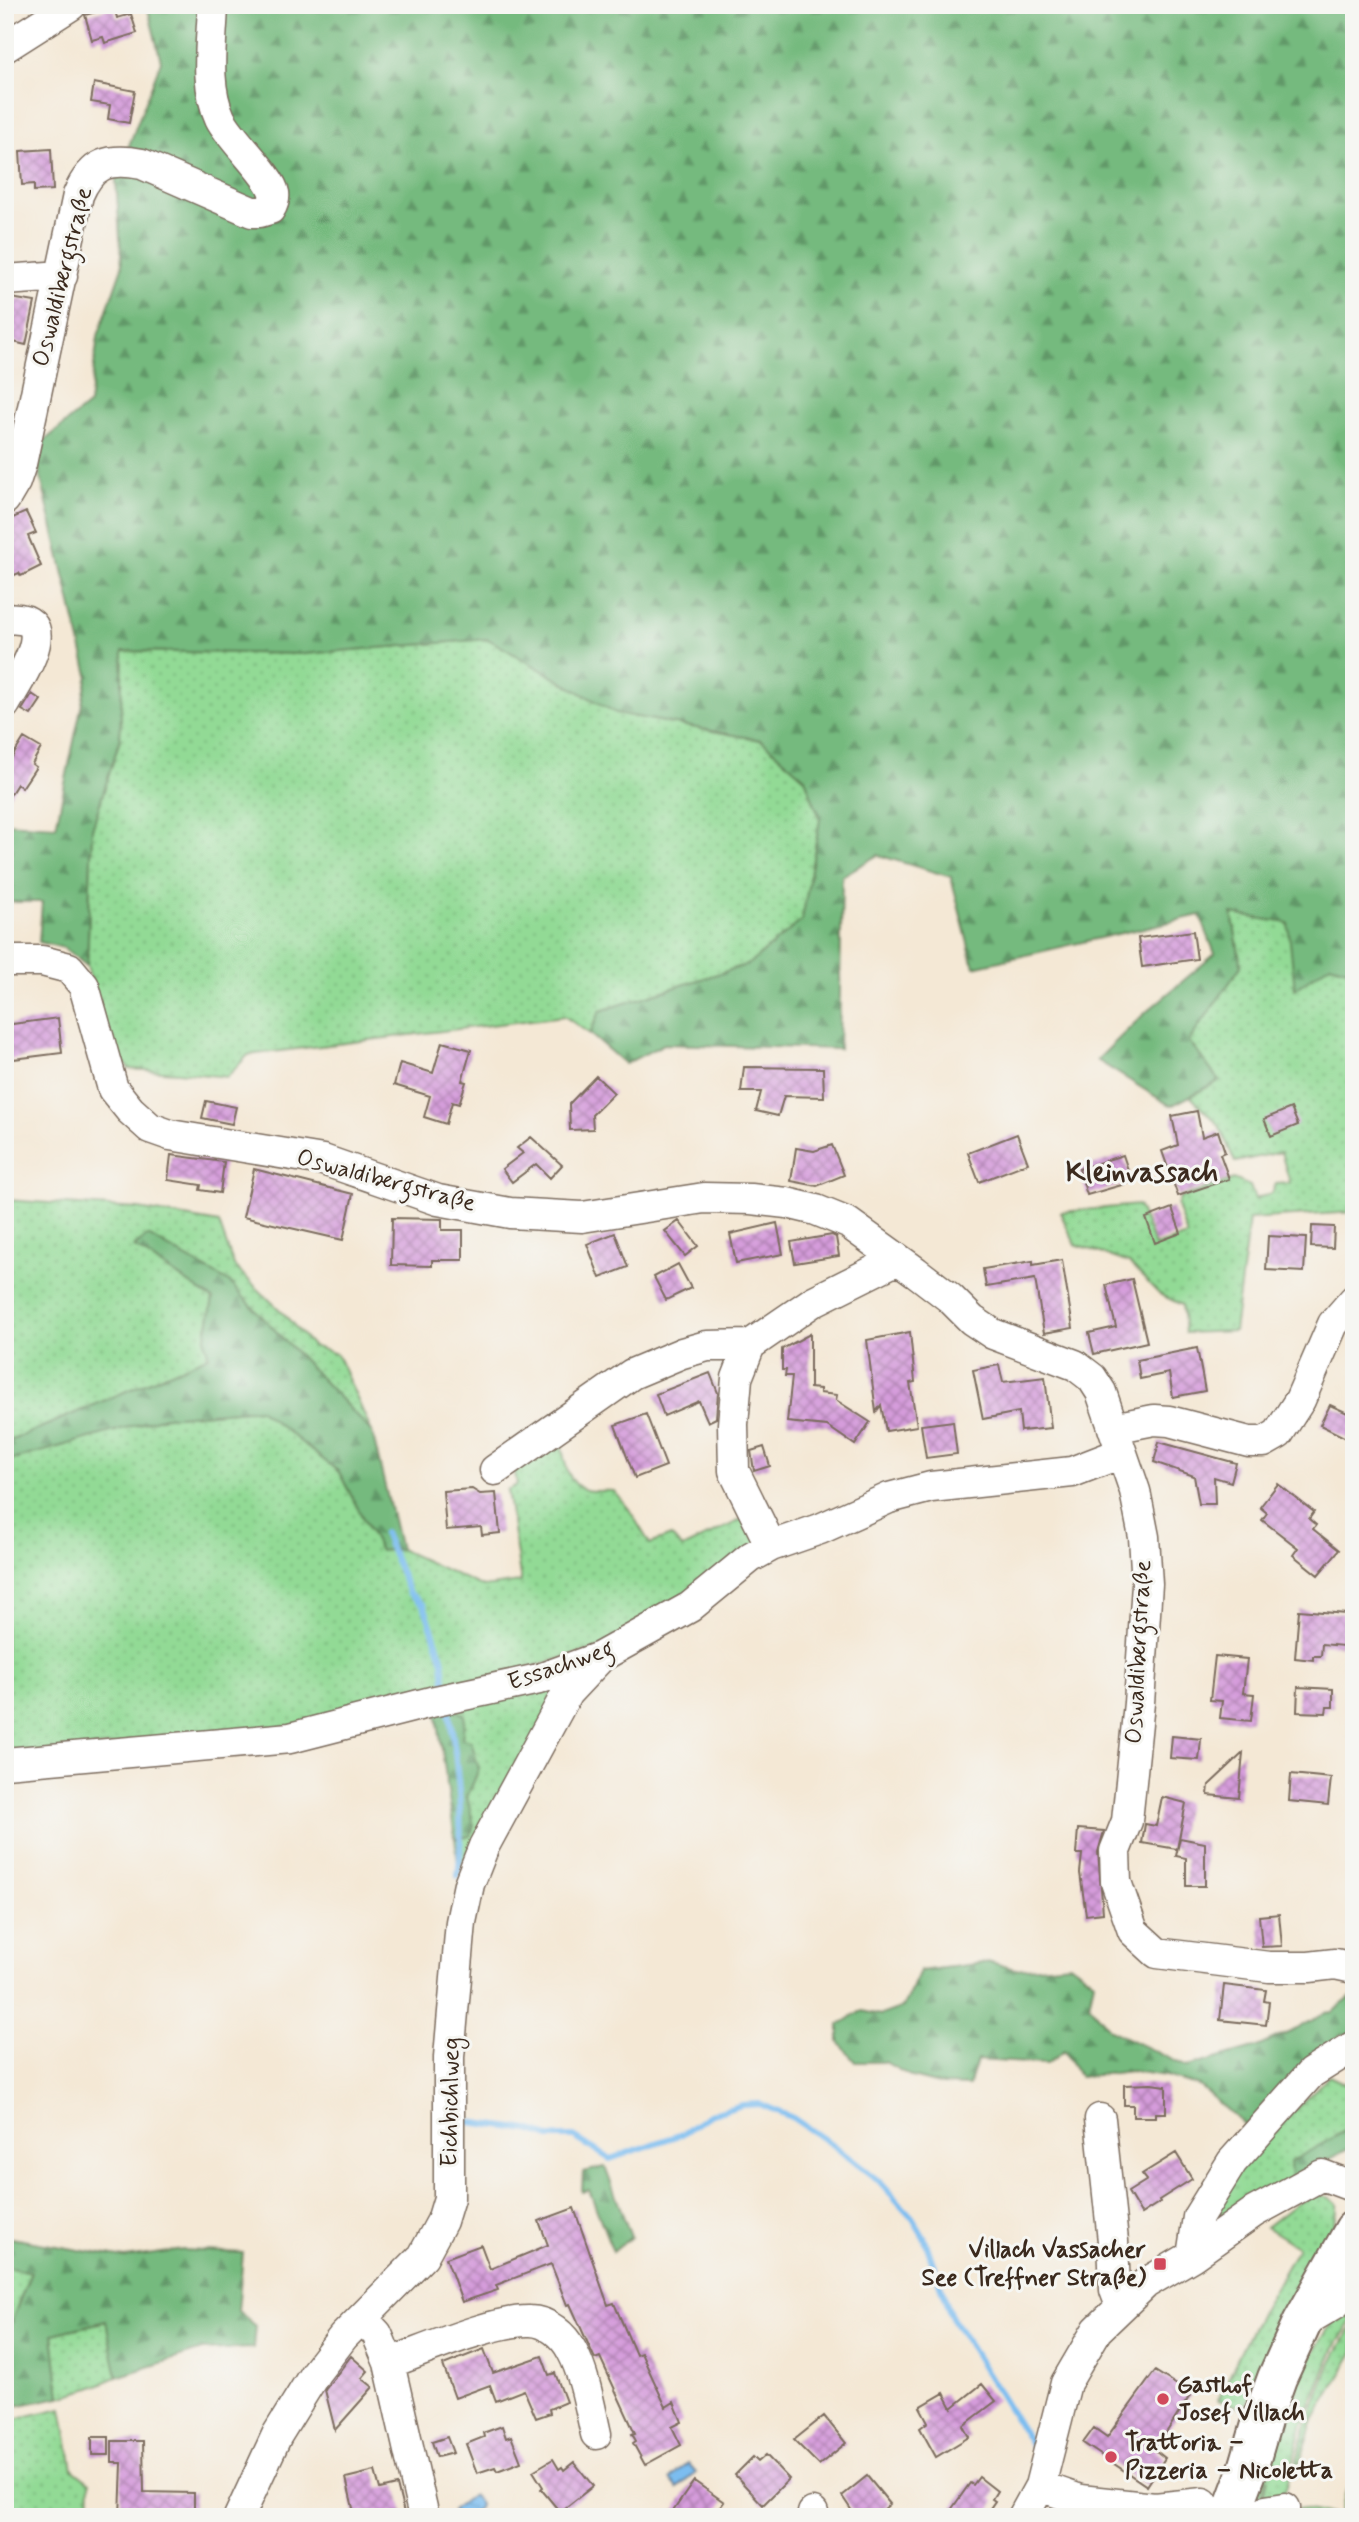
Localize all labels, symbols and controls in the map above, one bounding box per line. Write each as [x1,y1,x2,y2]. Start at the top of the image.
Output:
street label: Oswaldibergstraße [26,184,103,371]
street label: Oswaldibergstraße [292,1142,479,1223]
district label: Kleinvassach [1066,1155,1218,1192]
street label: Oswaldibergstraße [1119,1559,1162,1745]
street label: Essachweg [504,1633,619,1701]
street label: Eichbichlweg [434,2037,470,2167]
place label: Villach Vassacher See (Treffner Straße) [921,2235,1146,2294]
marker: Villach Vassacher See (Treffner Straße) [1152,2256,1168,2272]
place label: Gasthof Josef Villach [1177,2370,1305,2429]
marker: Gasthof Josef Villach [1155,2391,1171,2407]
place label: Trattoria – Pizzeria – Nicoletta [1125,2428,1333,2487]
marker: Trattoria – Pizzeria – Nicoletta [1103,2449,1119,2465]

